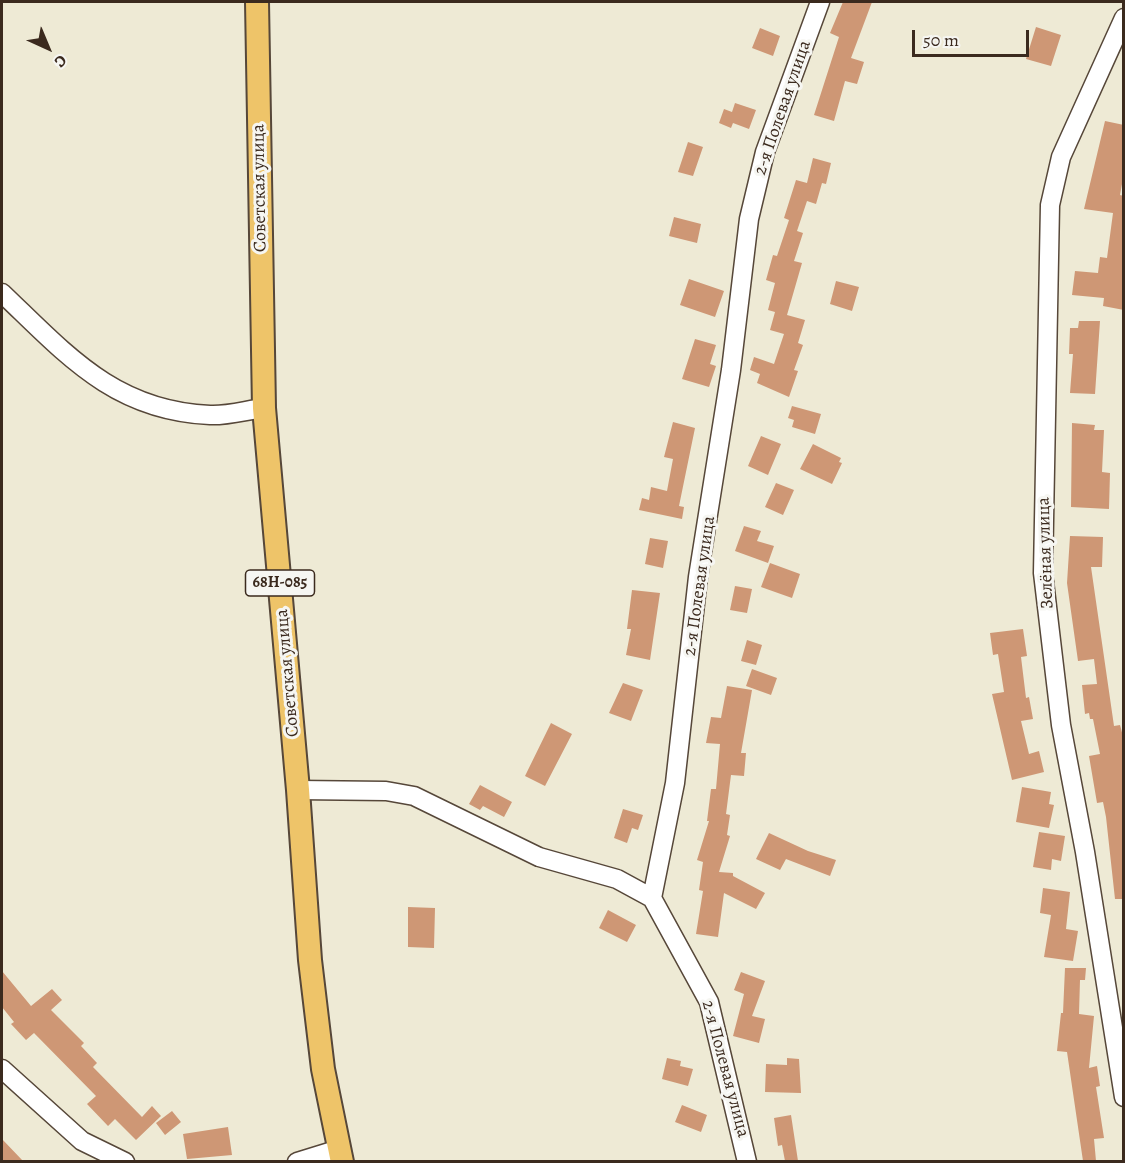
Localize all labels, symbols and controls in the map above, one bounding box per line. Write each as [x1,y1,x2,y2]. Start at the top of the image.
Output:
north arrow [18,18,78,78]
scale bar [915,18,1032,56]
text: 50 m [923,28,959,52]
street label: 2-я Полевая улица [750,38,816,178]
text: С [49,50,72,72]
street label: Советская улица [248,124,272,252]
street label: Зелёная улица [1033,497,1059,609]
street label: 2-я Полевая улица [679,515,721,657]
road number: 68Н-085 [246,570,314,596]
street label: Советская улица [272,608,304,738]
street label: 2-я Полевая улица [696,998,754,1140]

